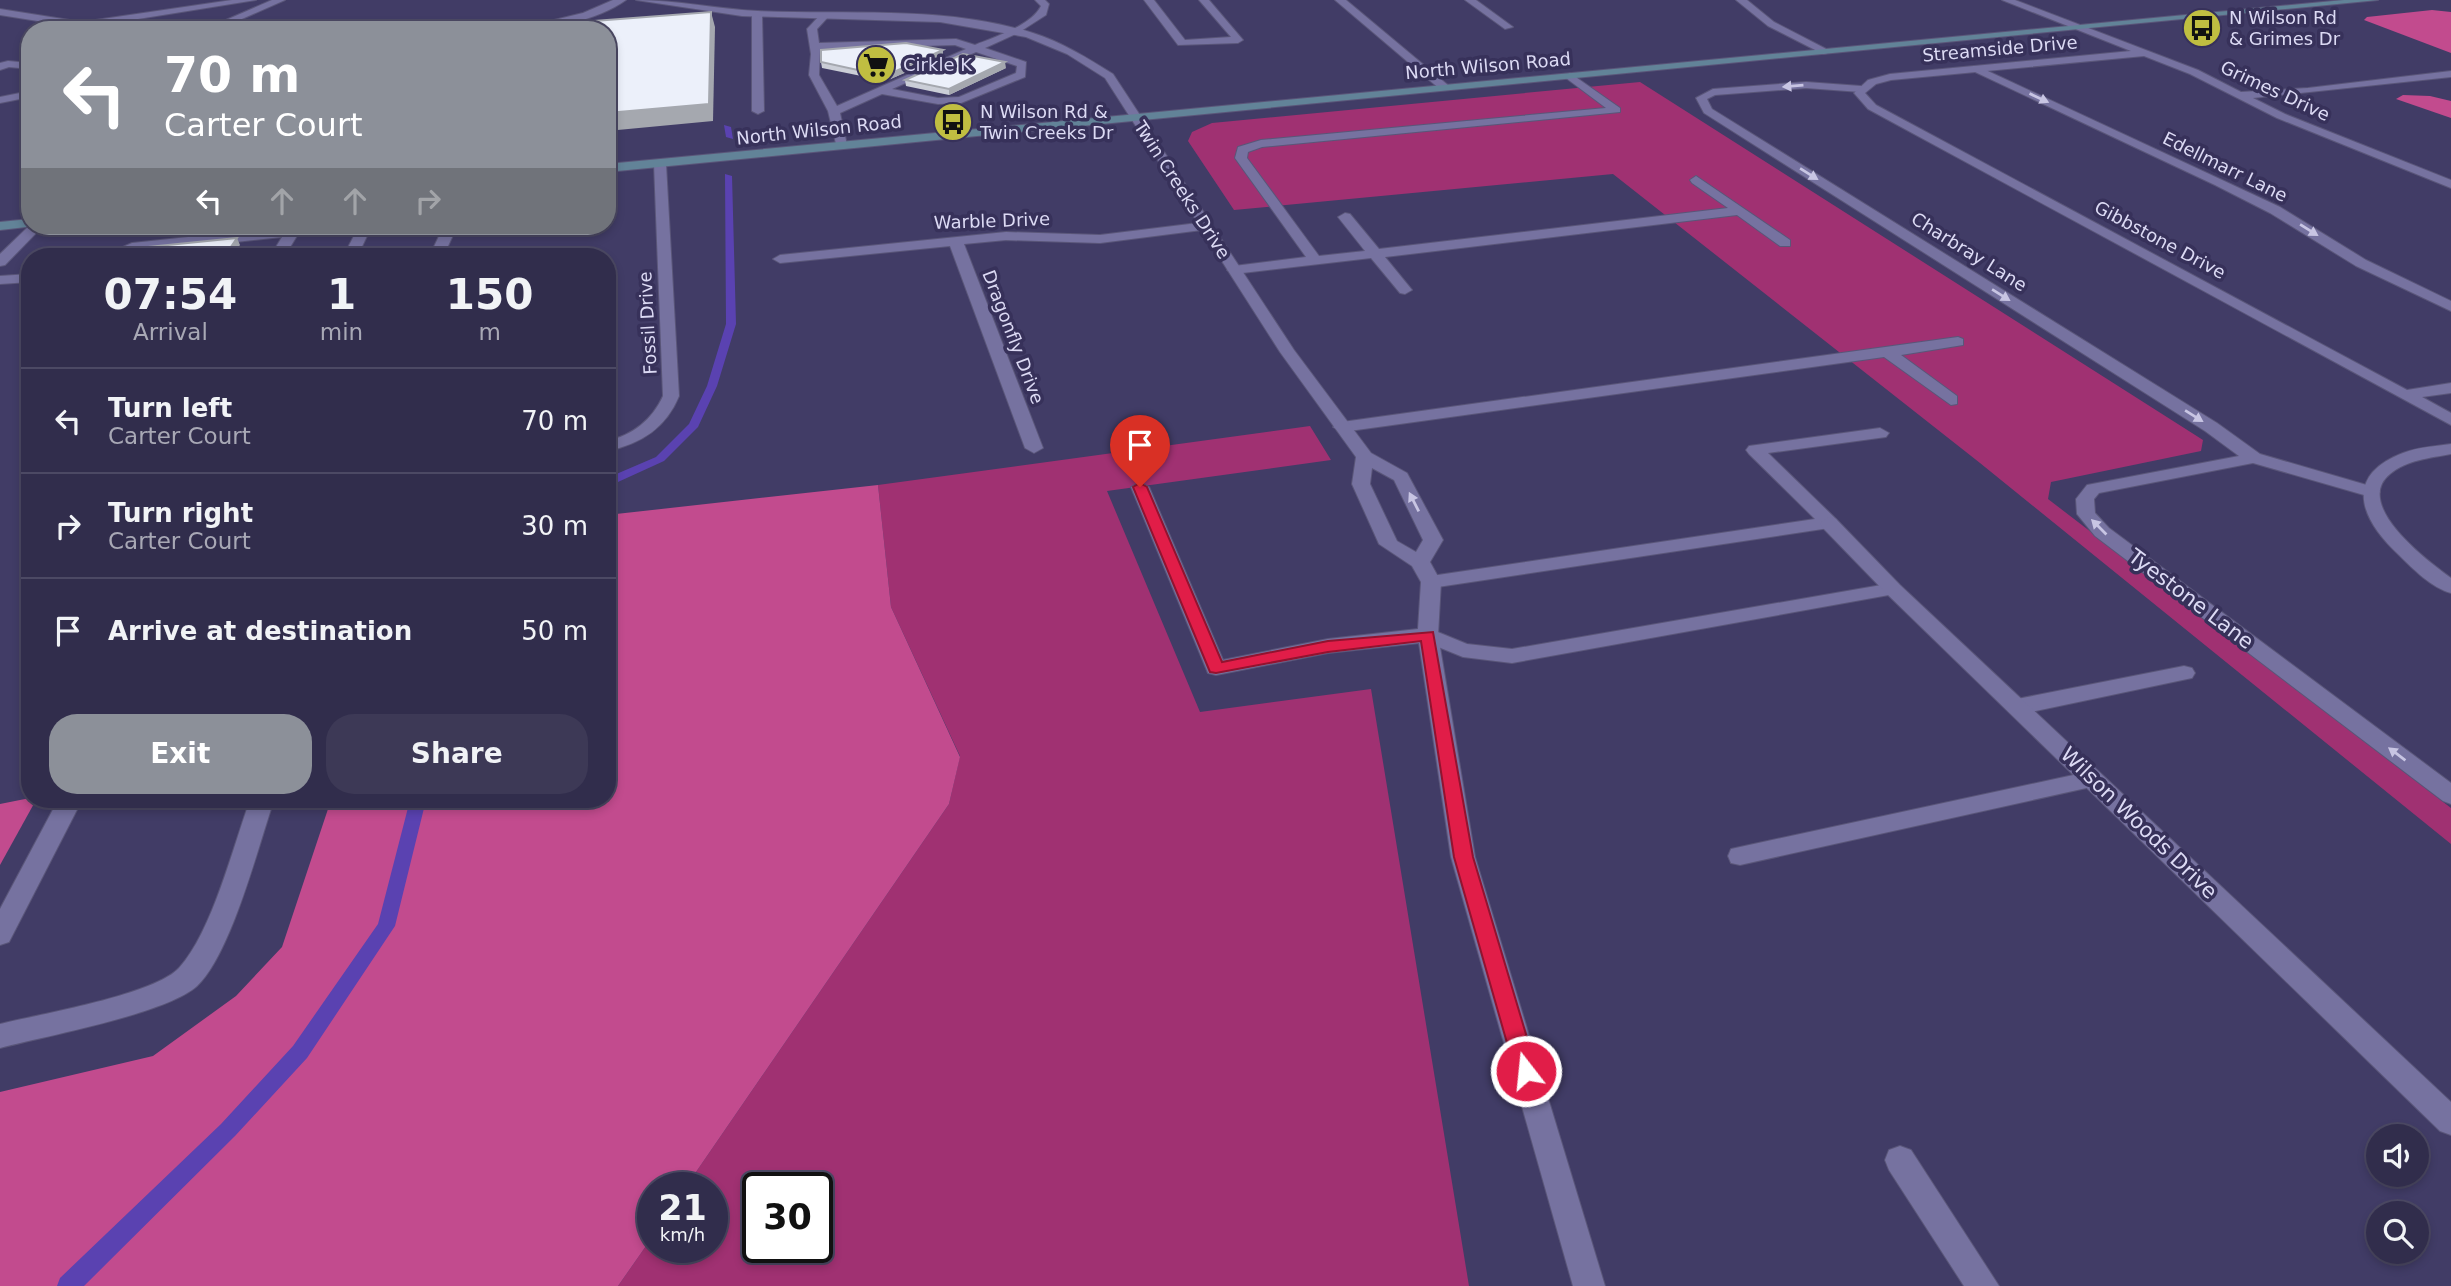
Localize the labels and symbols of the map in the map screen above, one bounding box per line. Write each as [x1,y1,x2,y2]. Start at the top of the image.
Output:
bus stop icon: N Wilson Rd & Grimes Dr [2181,7,2223,49]
place label: N Wilson Rd & Grimes Dr [2229,7,2341,49]
street label: Streamside Drive [1921,31,2078,66]
supermarket icon: Cirkle K [855,44,897,86]
street label: North Wilson Road [1404,48,1572,83]
place label: Cirkle K [903,54,973,75]
street label: Grimes Drive [2217,56,2333,125]
one-way arrow [1781,81,1803,92]
one-way arrow [2029,92,2049,104]
bus stop icon: N Wilson Rd & Twin Creeks Dr [932,101,974,143]
place label: N Wilson Rd & Twin Creeks Dr [979,101,1114,143]
street label: North Wilson Road [735,110,903,149]
street label: Twin Creeks Drive [1129,116,1235,263]
street label: Edellmarr Lane [2159,127,2291,206]
one-way arrow [1799,167,1818,180]
street label: Gibbstone Drive [2091,196,2229,283]
street label: Warble Drive [934,208,1050,233]
street label: Charbray Lane [1908,208,2031,296]
one-way arrow [2299,224,2318,237]
street label: Dragonfly Drive [978,267,1049,407]
street label: Fossil Drive [634,271,661,375]
one-way arrow [1992,289,2011,302]
one-way arrow [2184,410,2204,423]
pin [1110,415,1170,487]
one-way arrow [1408,492,1419,512]
one-way arrow [2091,520,2108,536]
street label: Tyestone Lane [2123,543,2258,654]
street label: Wilson Woods Drive [2056,742,2222,904]
one-way arrow [2388,747,2406,762]
position arrow [1489,1034,1563,1108]
speed limit sign: 30 [742,1172,833,1263]

